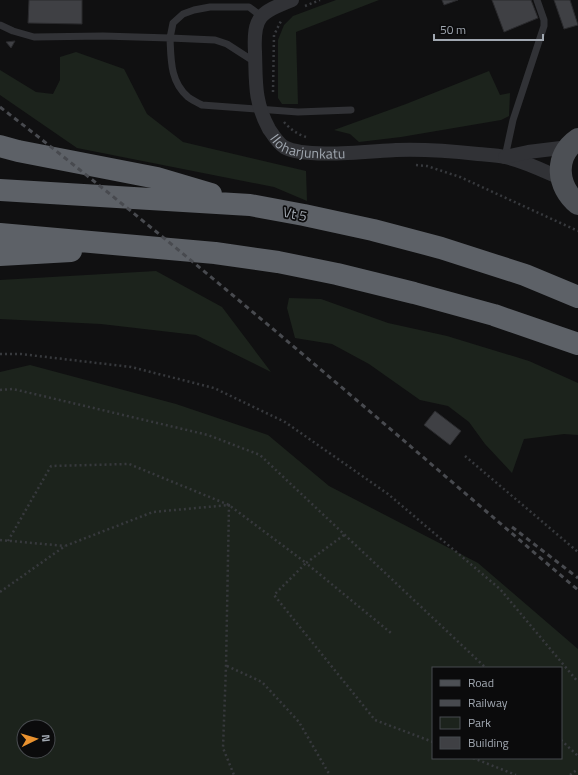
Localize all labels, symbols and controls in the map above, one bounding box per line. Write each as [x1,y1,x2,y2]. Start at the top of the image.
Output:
scale bar [434,16,543,42]
text: 50 m [440,20,466,39]
street label: Iloharjunkatu [265,129,346,164]
street label: Vt 5 [281,201,309,226]
legend [432,667,562,759]
text: Road [468,673,494,692]
text: Railway [468,693,508,712]
text: Park [468,713,491,732]
north arrow [16,719,56,759]
text: Building [468,733,509,752]
text: N [38,734,54,743]

